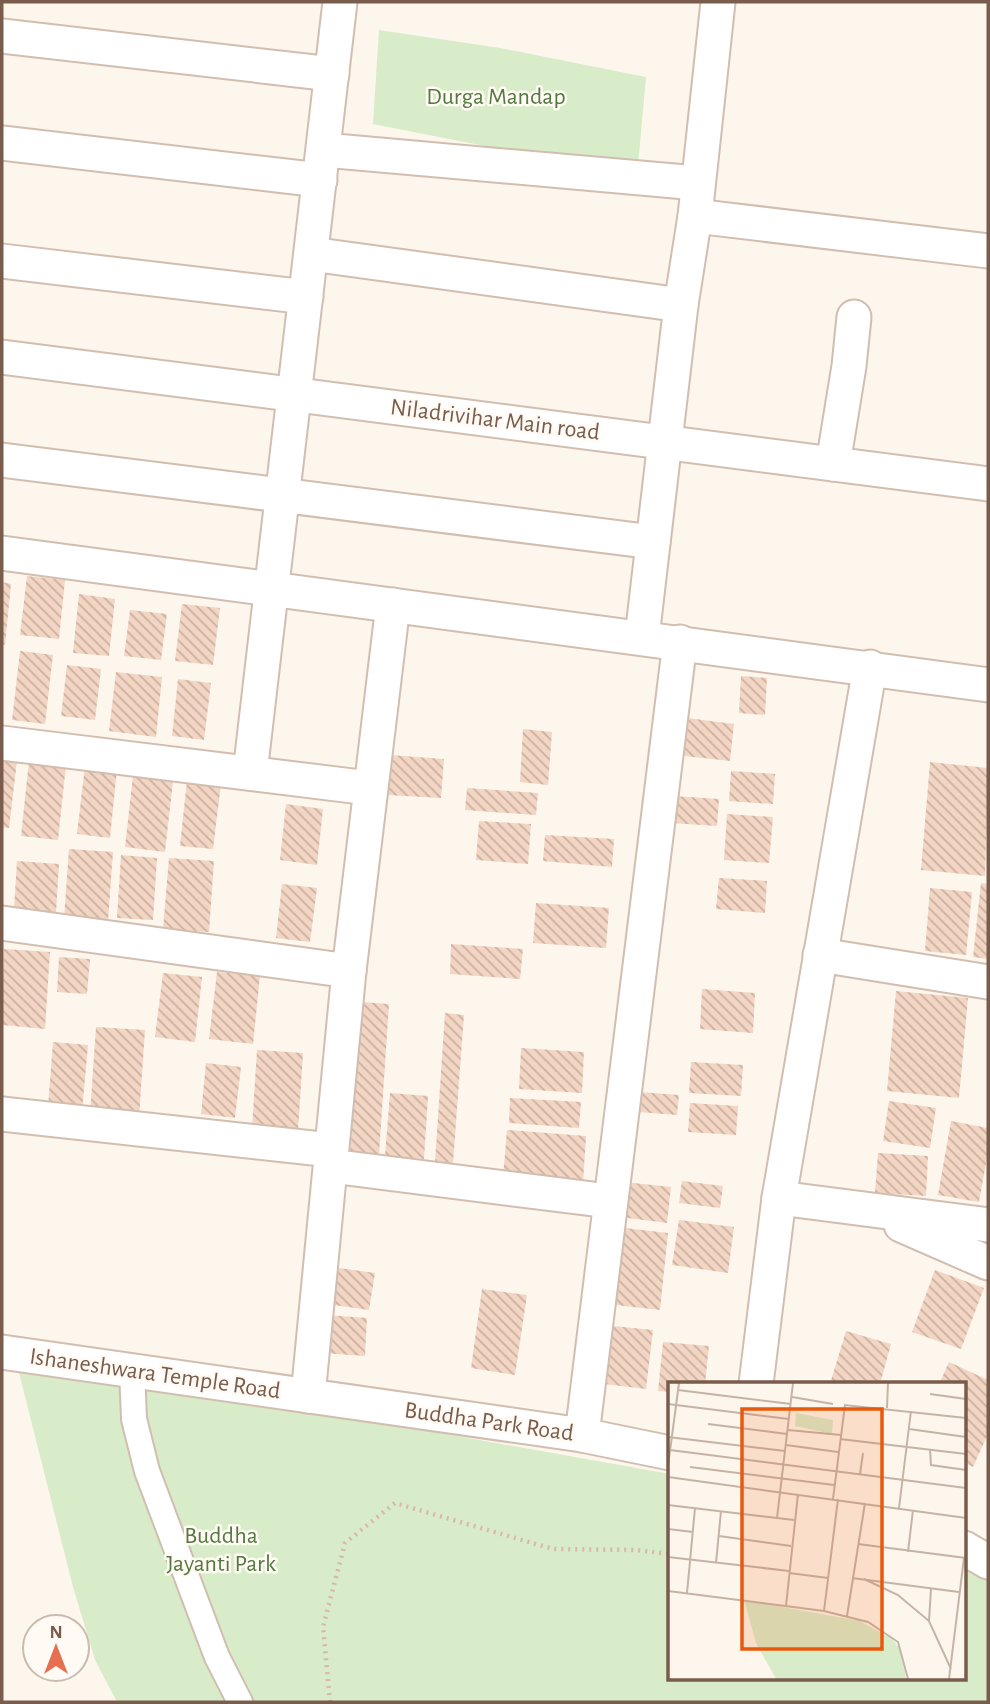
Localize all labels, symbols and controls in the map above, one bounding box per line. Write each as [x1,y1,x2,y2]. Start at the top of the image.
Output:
park label: Durga Mandap [426,85,566,109]
street label: Niladrivihar Main road [389,395,601,445]
street label: Ishaneshwara Temple Road [28,1345,282,1403]
inset map [668,1382,965,1680]
street label: Buddha Park Road [403,1398,575,1446]
park label: Buddha Jayanti Park [166,1524,276,1576]
north arrow [21,1613,91,1683]
text: N [49,1623,63,1642]

